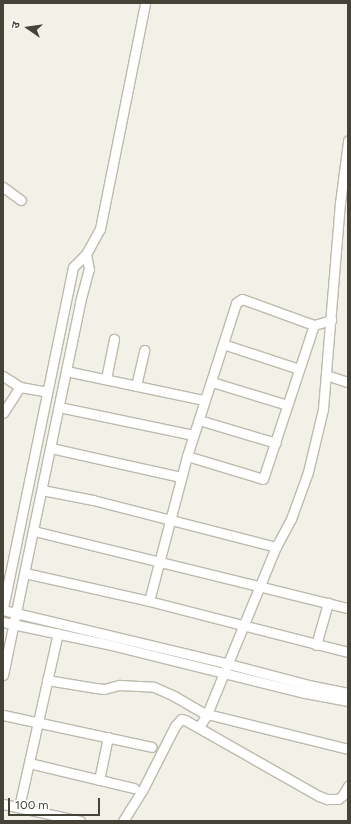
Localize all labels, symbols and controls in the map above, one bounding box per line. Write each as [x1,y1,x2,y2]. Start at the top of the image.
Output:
north arrow [8,8,48,48]
text: उ [9,21,23,30]
scale bar [10,790,102,816]
text: 100 m [15,798,49,812]

